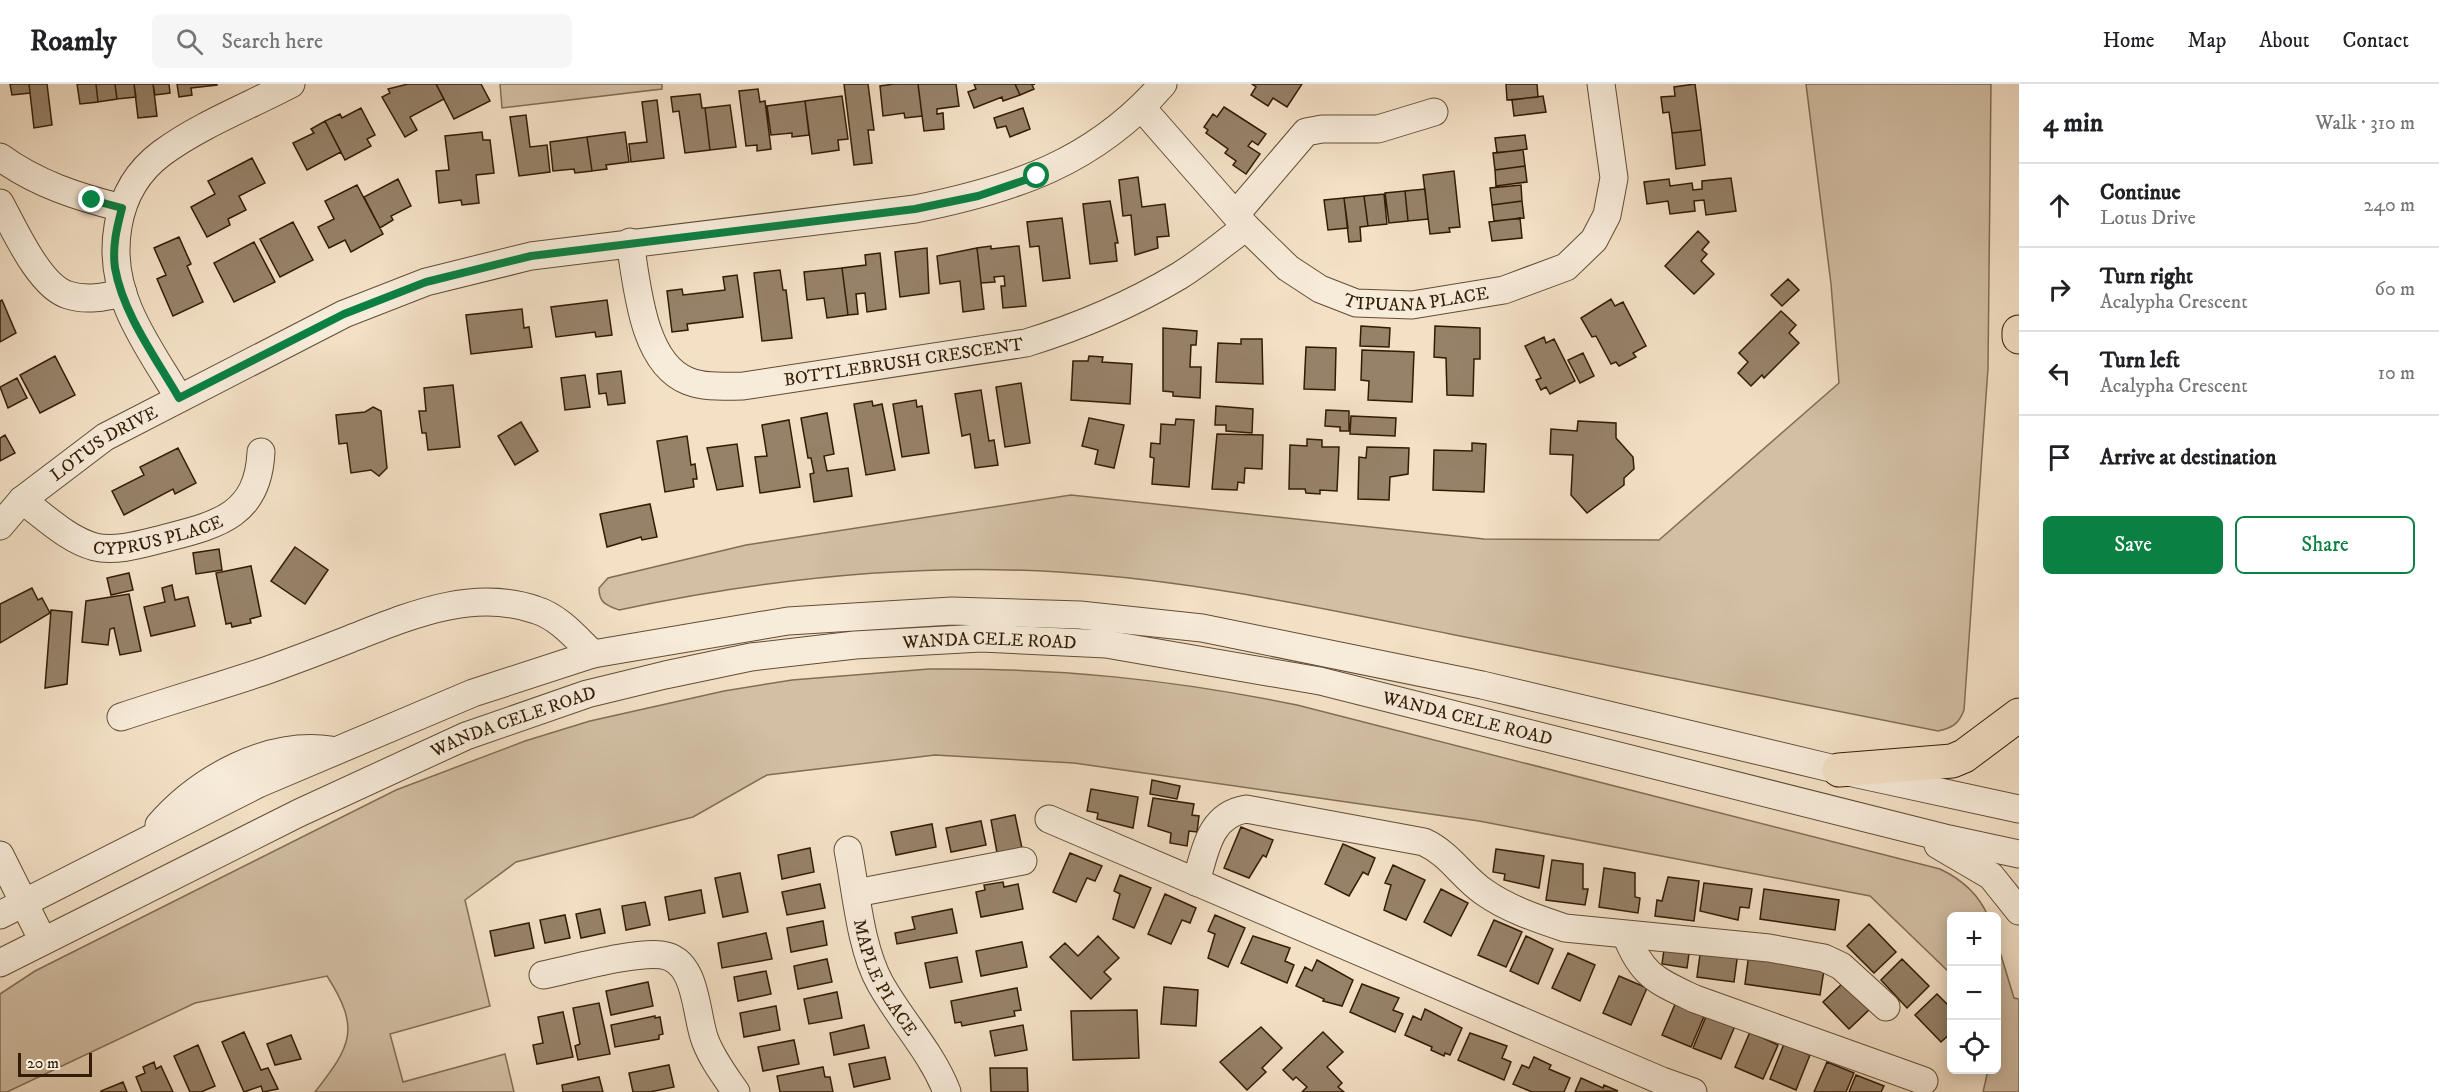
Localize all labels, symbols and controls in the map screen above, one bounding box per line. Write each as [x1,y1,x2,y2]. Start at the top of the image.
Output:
search box [152,14,572,68]
text: Roamly [30,24,116,59]
icon: search [173,25,206,58]
text: Search here [221,28,323,55]
text: Home [2103,28,2155,54]
text: Map [2188,28,2226,54]
text: About [2259,28,2310,54]
text: Contact [2343,28,2409,54]
text: 4 min [2043,107,2103,140]
text: Walk · 310 m [2315,111,2415,136]
route start [1023,162,1049,188]
text: Continue [2100,179,2181,206]
route end [78,186,104,212]
icon: ahead [2043,189,2076,222]
text: 240 m [2364,193,2415,218]
text: Lotus Drive [2100,206,2196,231]
text: Turn right [2100,263,2193,290]
icon: right [2043,273,2076,306]
text: 60 m [2375,277,2415,302]
street label: TIPUANA PLACE [1340,283,1490,317]
text: Acalypha Crescent [2100,290,2248,315]
street label: BOTTLEBRUSH CRESCENT [782,333,1025,392]
text: Turn left [2100,347,2180,374]
icon: left [2043,357,2076,390]
text: 10 m [2378,361,2415,386]
text: Acalypha Crescent [2100,374,2248,399]
street label: LOTUS DRIVE [46,402,162,486]
icon: arrive [2043,441,2076,474]
text: Arrive at destination [2100,444,2277,471]
street label: CYPRUS PLACE [91,511,227,561]
button: Save [2043,516,2223,574]
button: Share [2235,516,2415,574]
street label: WANDA CELE ROAD [901,628,1077,655]
street label: WANDA CELE ROAD [427,682,598,763]
street label: WANDA CELE ROAD [1379,687,1555,751]
map controls [1947,912,2001,1074]
button: + [1947,912,2001,966]
street label: MAPLE PLACE [848,917,922,1041]
button: − [1947,966,2001,1020]
button: locate [1947,1020,2001,1074]
scale bar [18,1050,92,1078]
text: 20 m [27,1053,59,1073]

